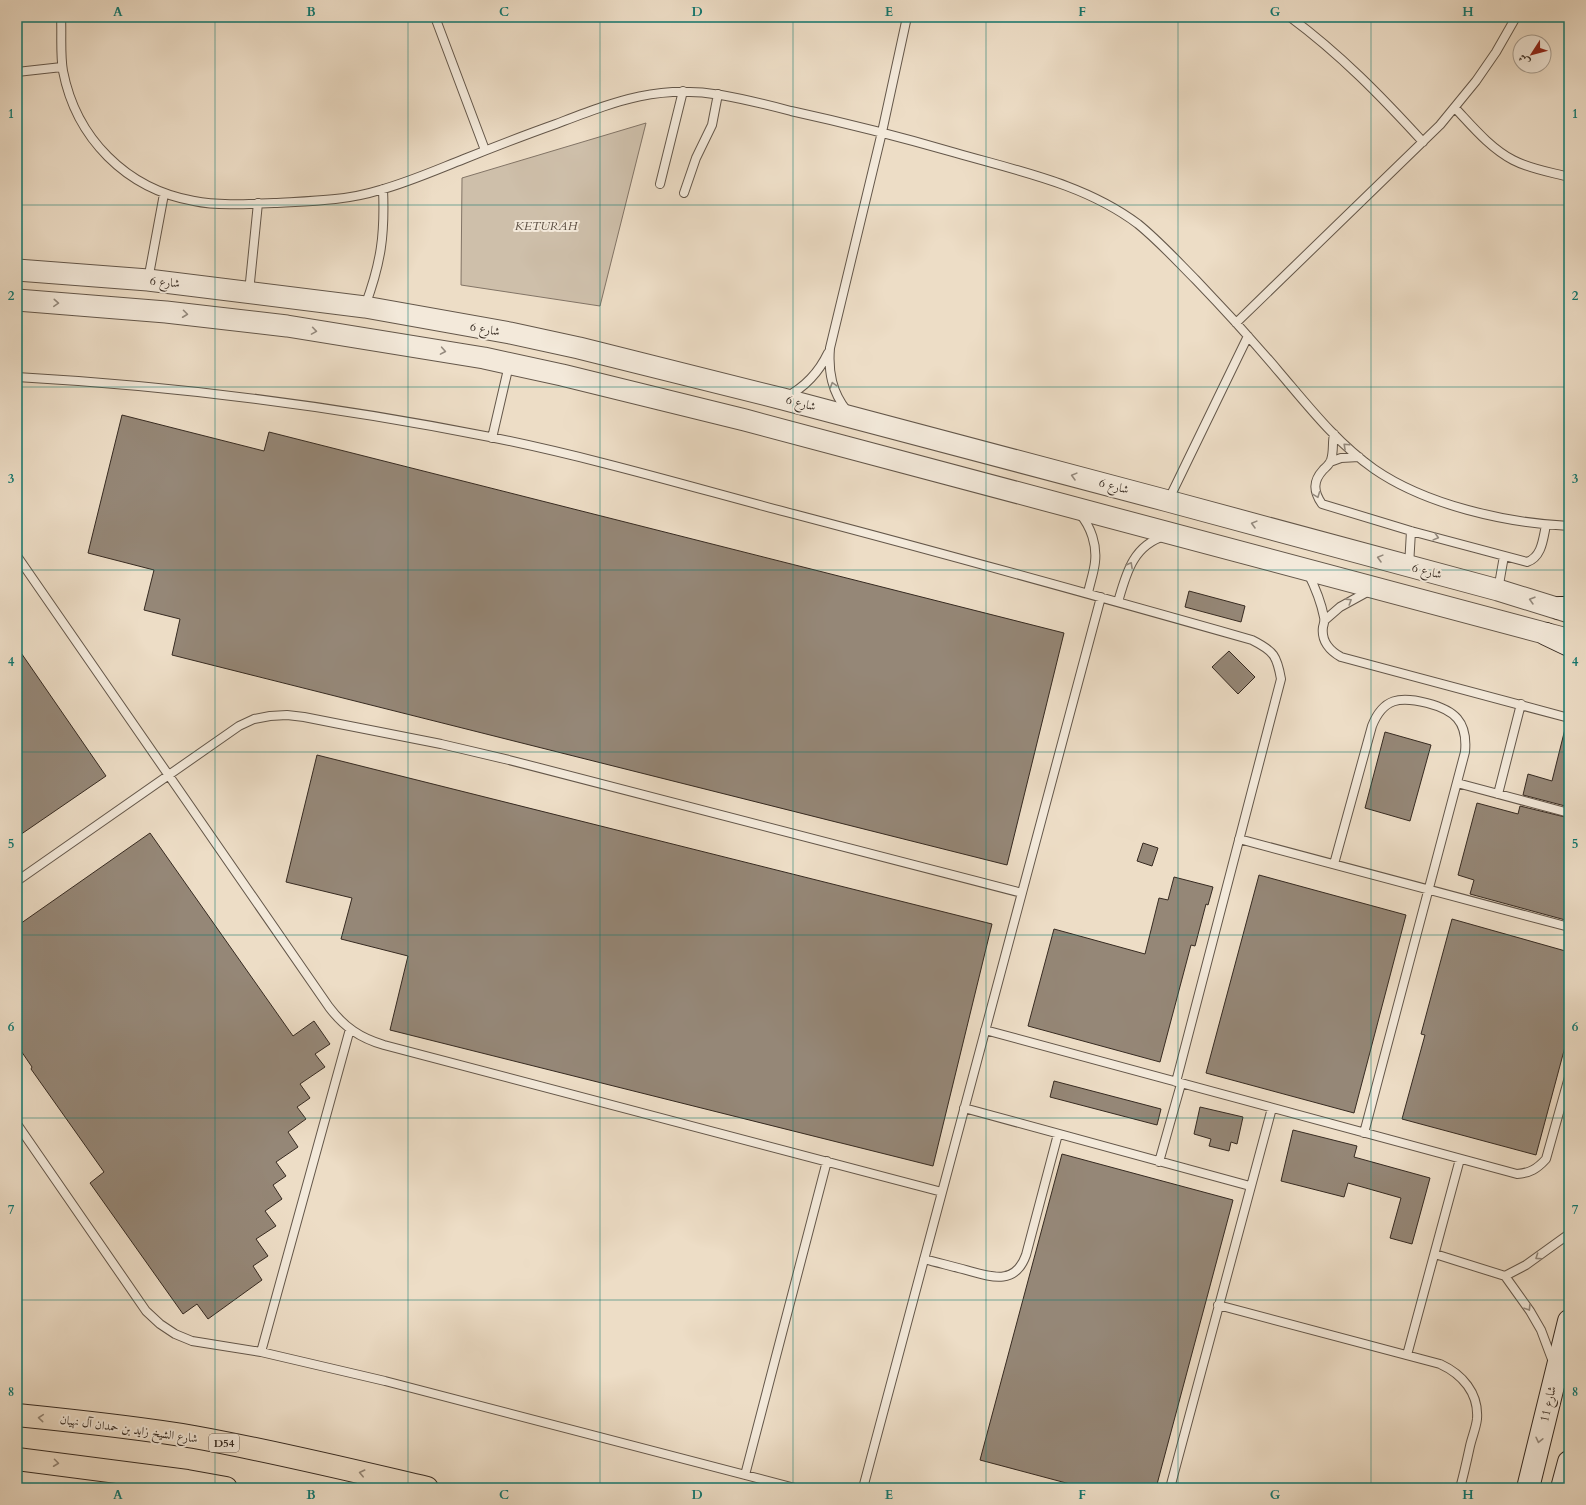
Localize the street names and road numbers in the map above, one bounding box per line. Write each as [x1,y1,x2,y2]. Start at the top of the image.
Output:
street label: شارع 6 [149,272,181,295]
street label: شارع 6 [468,318,501,342]
street label: شارع 6 [784,391,818,418]
street label: شارع 6 [1097,474,1131,501]
street label: شارع 6 [1410,559,1444,586]
street label: شارع 11 [1536,1384,1563,1424]
street label: شارع الشيخ زايد بن حمدان آل نهيان [59,1411,199,1450]
road number: D54 [209,1434,239,1452]

